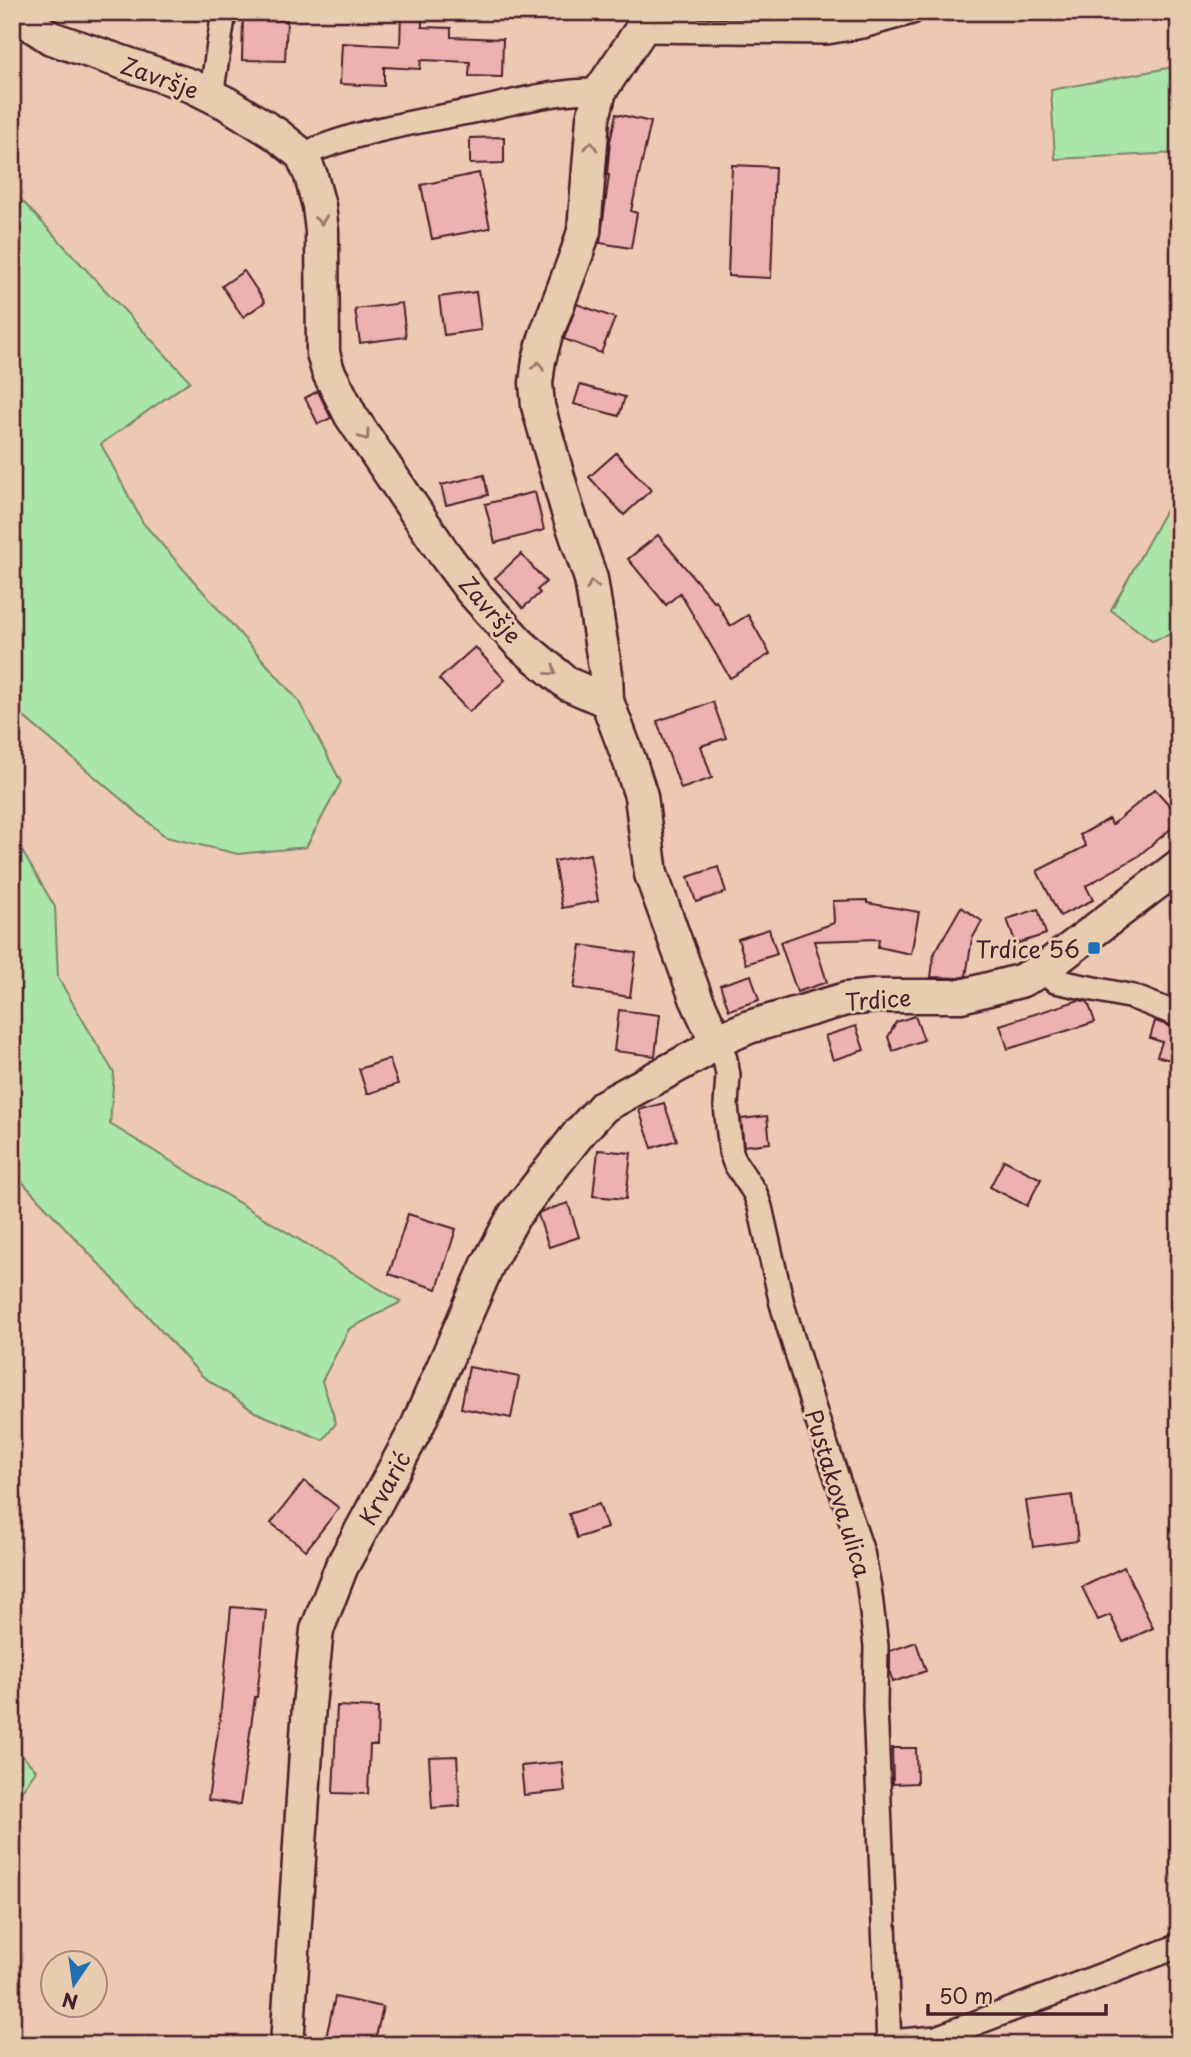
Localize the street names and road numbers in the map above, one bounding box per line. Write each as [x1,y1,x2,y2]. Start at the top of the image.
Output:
street label: Završje [116,47,204,107]
street label: Završje [451,567,531,651]
street label: Trdice [844,979,912,1019]
street label: Pustakova ulica [797,1405,881,1582]
street label: Krvarić [349,1445,419,1531]

